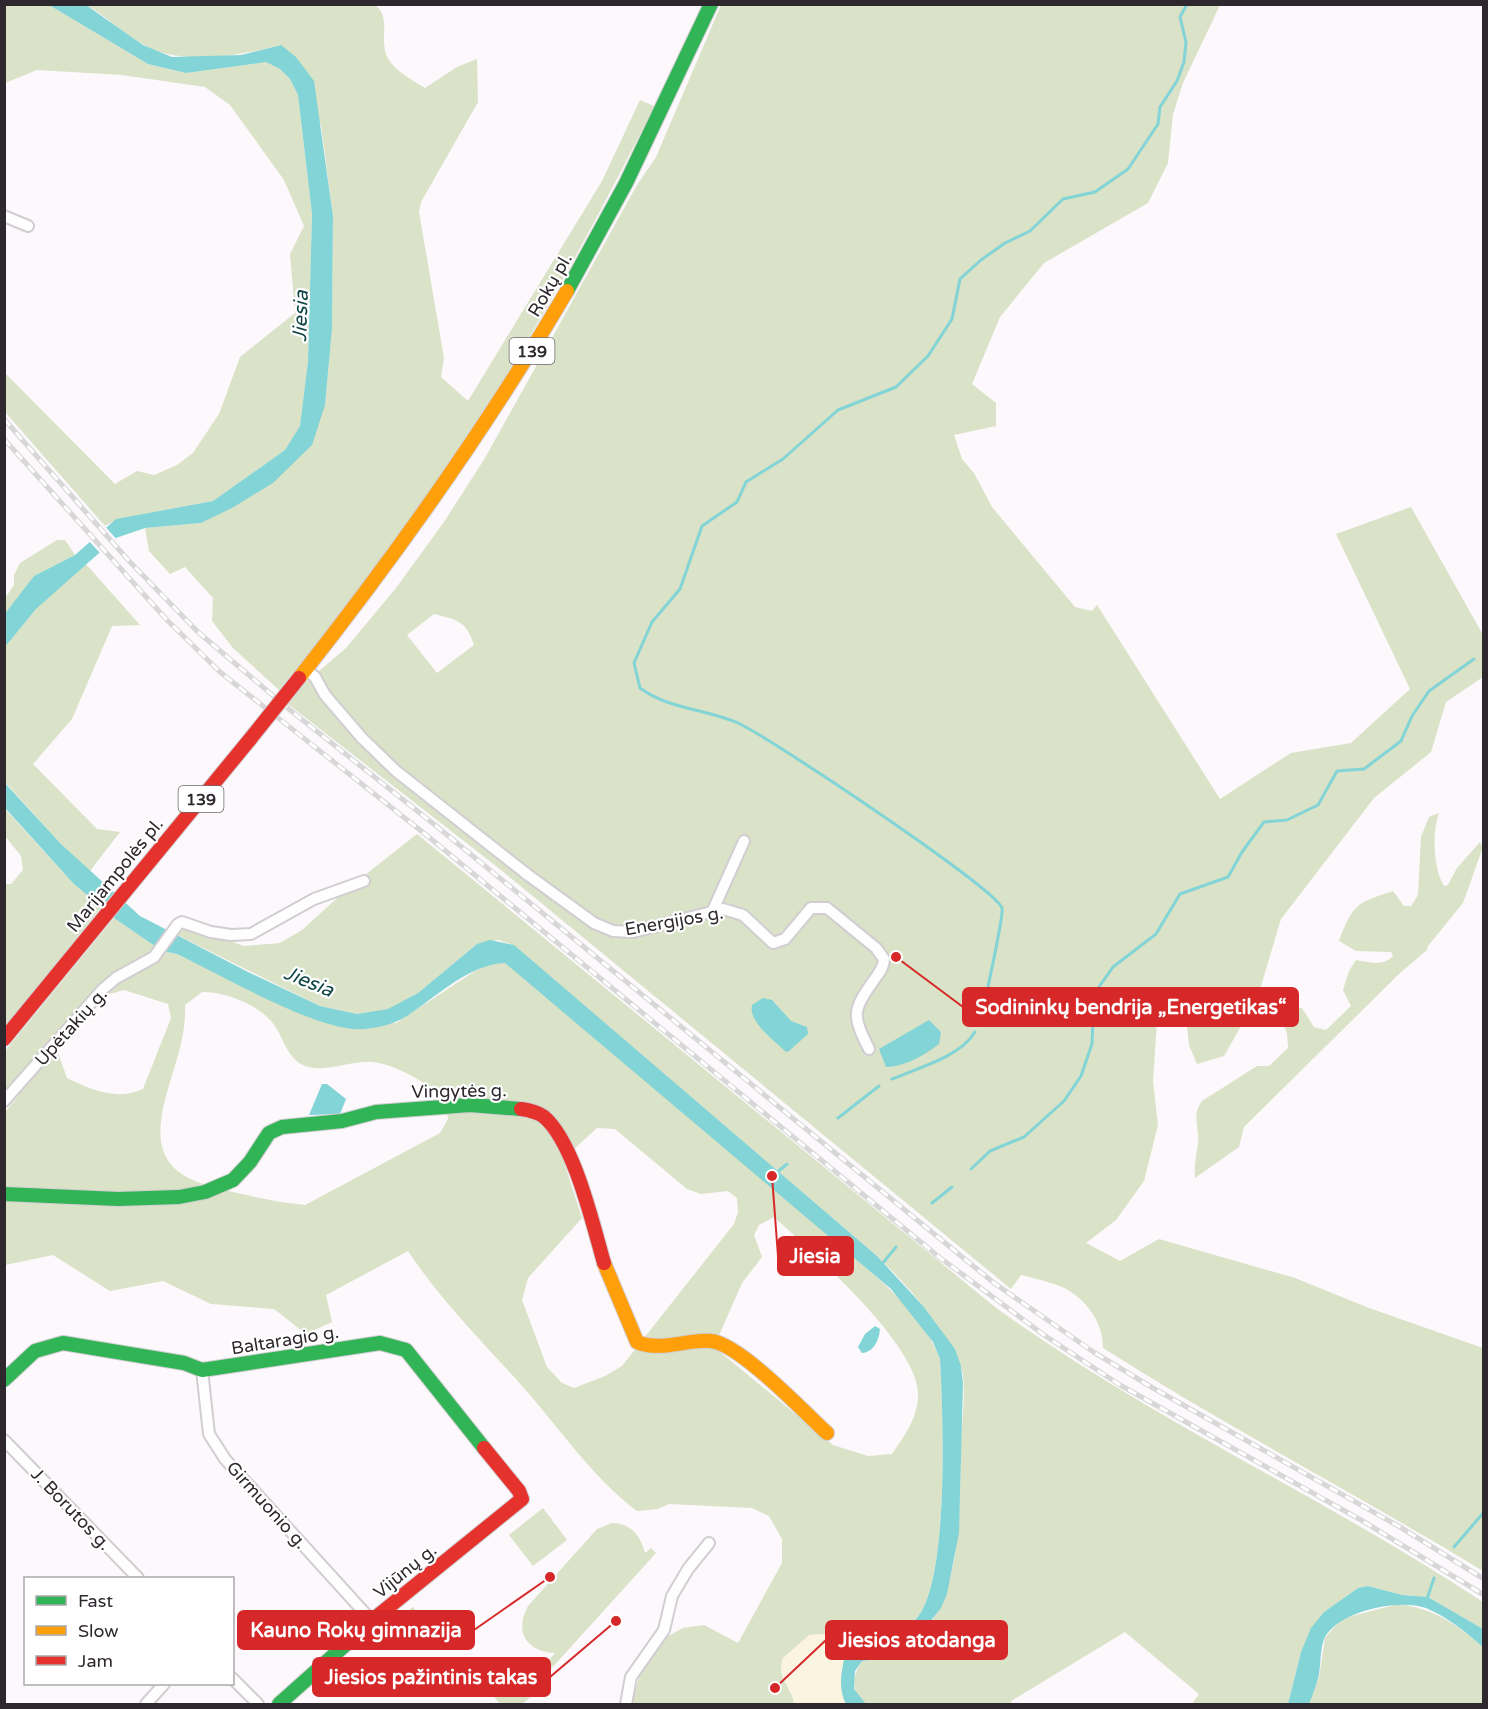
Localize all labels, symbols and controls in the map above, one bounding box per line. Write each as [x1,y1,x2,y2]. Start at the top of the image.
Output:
street label: Rokų pl. [523,249,577,321]
water label: Jiesia [288,289,314,342]
road number: 139 [510,338,554,364]
road number: 139 [178,786,224,812]
street label: Marijampolės pl. [62,813,168,937]
street label: Energijos g. [623,901,725,941]
water label: Jiesia [280,961,338,1003]
street label: Upėtakių g. [30,983,112,1071]
callout: Sodininkų bendrija „Energetikas“ [963,988,1298,1026]
text: Sodininkų bendrija „Energetikas“ [975,996,1287,1020]
street label: Vingytės g. [411,1079,507,1103]
callout: Jiesia [778,1237,853,1275]
text: Jiesia [788,1245,841,1269]
street label: Baltaragio g. [230,1321,340,1359]
street label: Girmuonio g. [222,1457,312,1553]
street label: J. Borutos g. [26,1463,116,1555]
street label: Vijūnų g. [369,1539,441,1603]
legend [24,1577,234,1685]
text: Fast [78,1590,113,1612]
callout: Kauno Rokų gimnazija [238,1611,474,1649]
text: Kauno Rokų gimnazija [250,1619,462,1643]
text: Slow [78,1620,119,1642]
callout: Jiesios atodanga [826,1621,1007,1659]
text: Jiesios atodanga [837,1629,996,1653]
text: Jam [78,1650,113,1672]
callout: Jiesios pažintinis takas [313,1658,550,1696]
text: Jiesios pažintinis takas [324,1666,538,1690]

